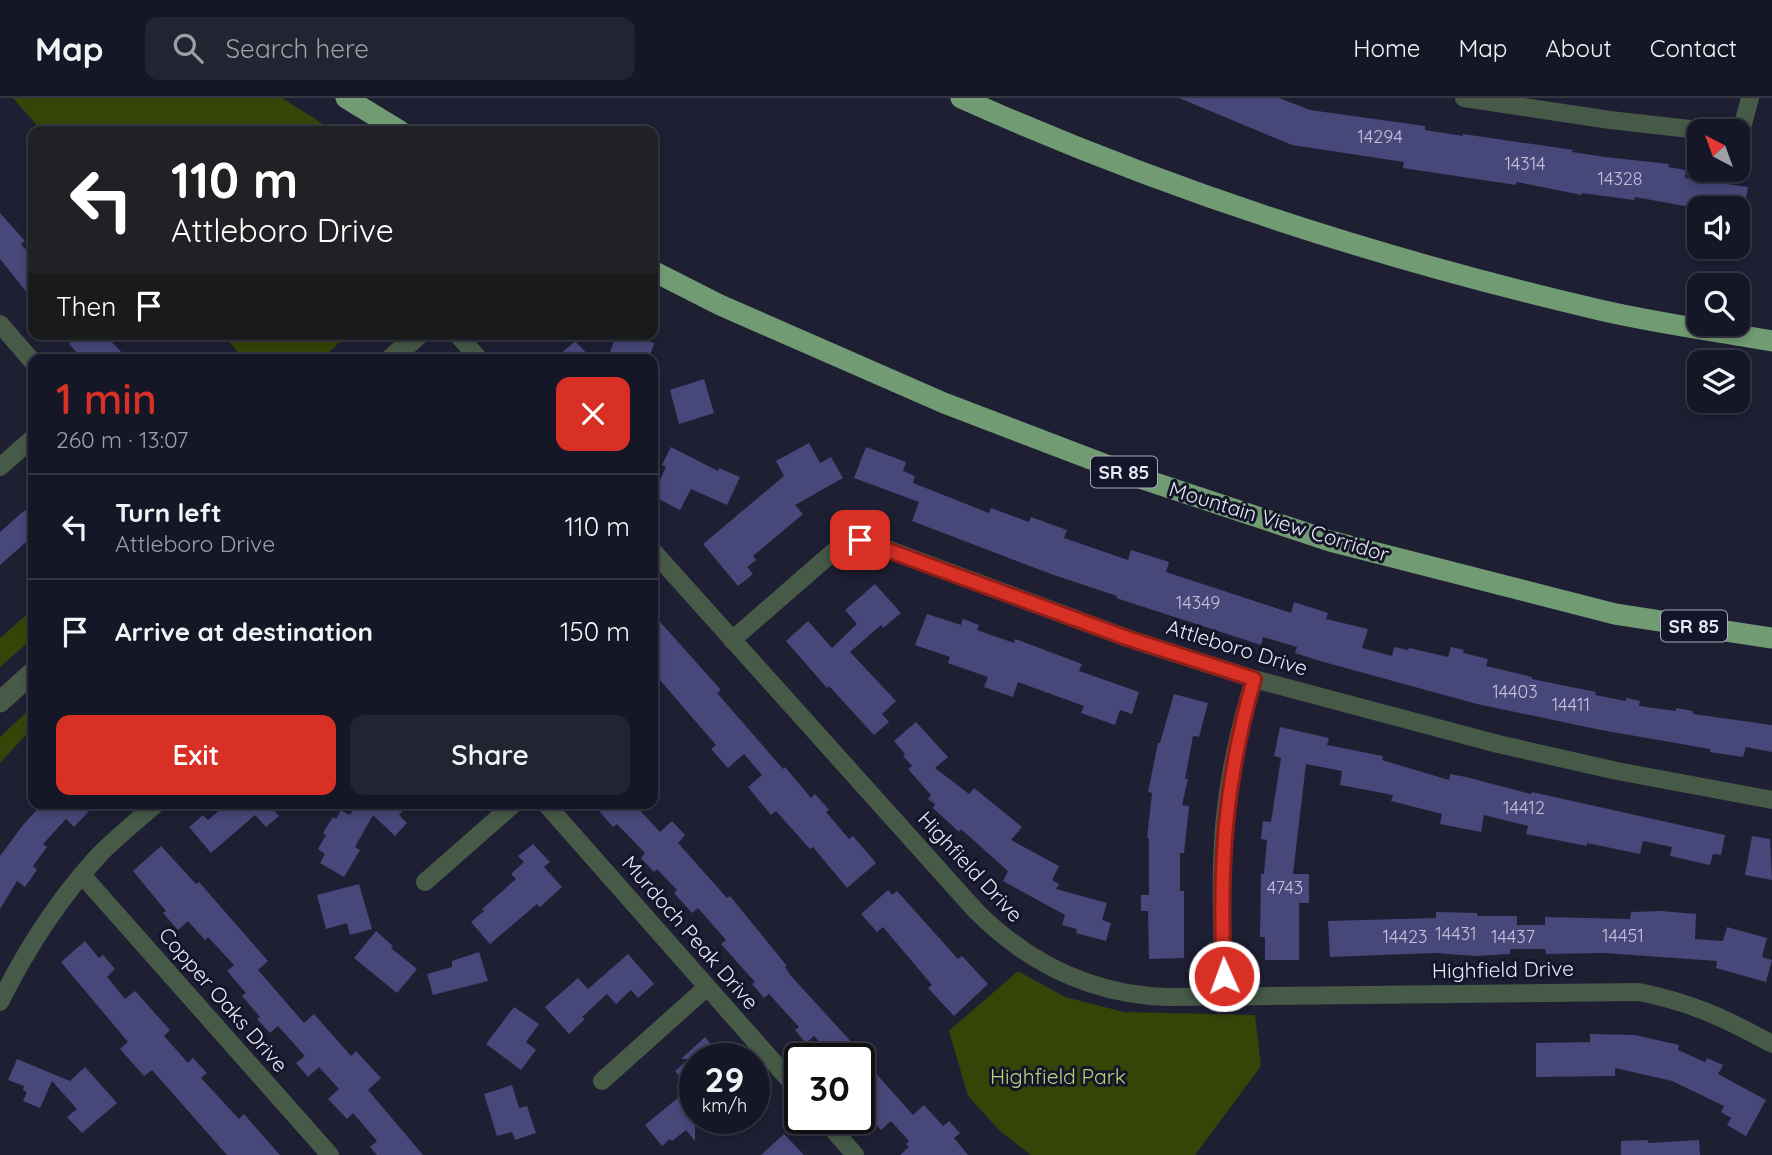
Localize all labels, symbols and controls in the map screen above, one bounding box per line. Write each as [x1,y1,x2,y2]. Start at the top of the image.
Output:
search box [145,17,635,80]
text: Map [35,28,103,69]
icon: search [169,29,207,67]
text: Search here [225,32,369,65]
text: Home [1353,33,1420,63]
text: Map [1458,33,1507,63]
text: About [1545,33,1612,63]
text: Contact [1650,33,1737,63]
north arrow [1687,119,1750,182]
map controls [1687,119,1750,413]
house number: 14294 [1357,125,1403,148]
text: 110 m [171,149,298,210]
house number: 14314 [1504,152,1546,175]
icon: left [56,154,147,245]
house number: 14328 [1598,167,1643,190]
button: sound [1687,196,1750,259]
text: Attleboro Drive [171,210,394,250]
button: search [1687,273,1750,336]
icon: arrive [130,287,168,325]
text: Then [56,290,116,323]
button: layers [1687,350,1750,413]
text: 1 min [56,372,157,425]
button: close [556,377,630,451]
text: 260 m · 13:07 [56,425,188,454]
road number: SR 85 [1091,456,1157,488]
street label: Mountain View Corridor [1166,475,1392,567]
text: Turn left [115,496,222,529]
icon: left [56,508,94,546]
text: 110 m [564,510,630,543]
pin [830,510,890,570]
icon: arrive [841,521,879,559]
text: Attleboro Drive [115,529,275,558]
house number: 14349 [1176,591,1220,614]
road number: SR 85 [1661,610,1727,642]
icon: arrive [56,613,94,651]
street label: Attleboro Drive [1164,613,1311,681]
text: Arrive at destination [115,615,373,648]
text: 150 m [560,615,630,648]
house number: 14403 [1492,680,1538,703]
house number: 14411 [1552,693,1590,716]
button: Exit [56,715,336,795]
button: Share [350,715,630,795]
house number: 14412 [1503,796,1545,819]
street label: Highfield Drive [913,805,1029,927]
street label: Murdoch Peak Drive [617,850,765,1015]
house number: 4743 [1267,876,1303,899]
street label: Copper Oaks Drive [154,922,294,1077]
house number: 14431 [1435,922,1477,945]
house number: 14451 [1602,924,1644,947]
house number: 14423 [1383,925,1427,948]
house number: 14437 [1491,925,1535,948]
position arrow [1187,939,1261,1013]
street label: Highfield Drive [1432,955,1574,983]
speed limit sign: 30 [784,1043,875,1134]
text: 29 [705,1057,744,1101]
park label: Highfield Park [990,1063,1126,1089]
text: km/h [702,1094,747,1117]

